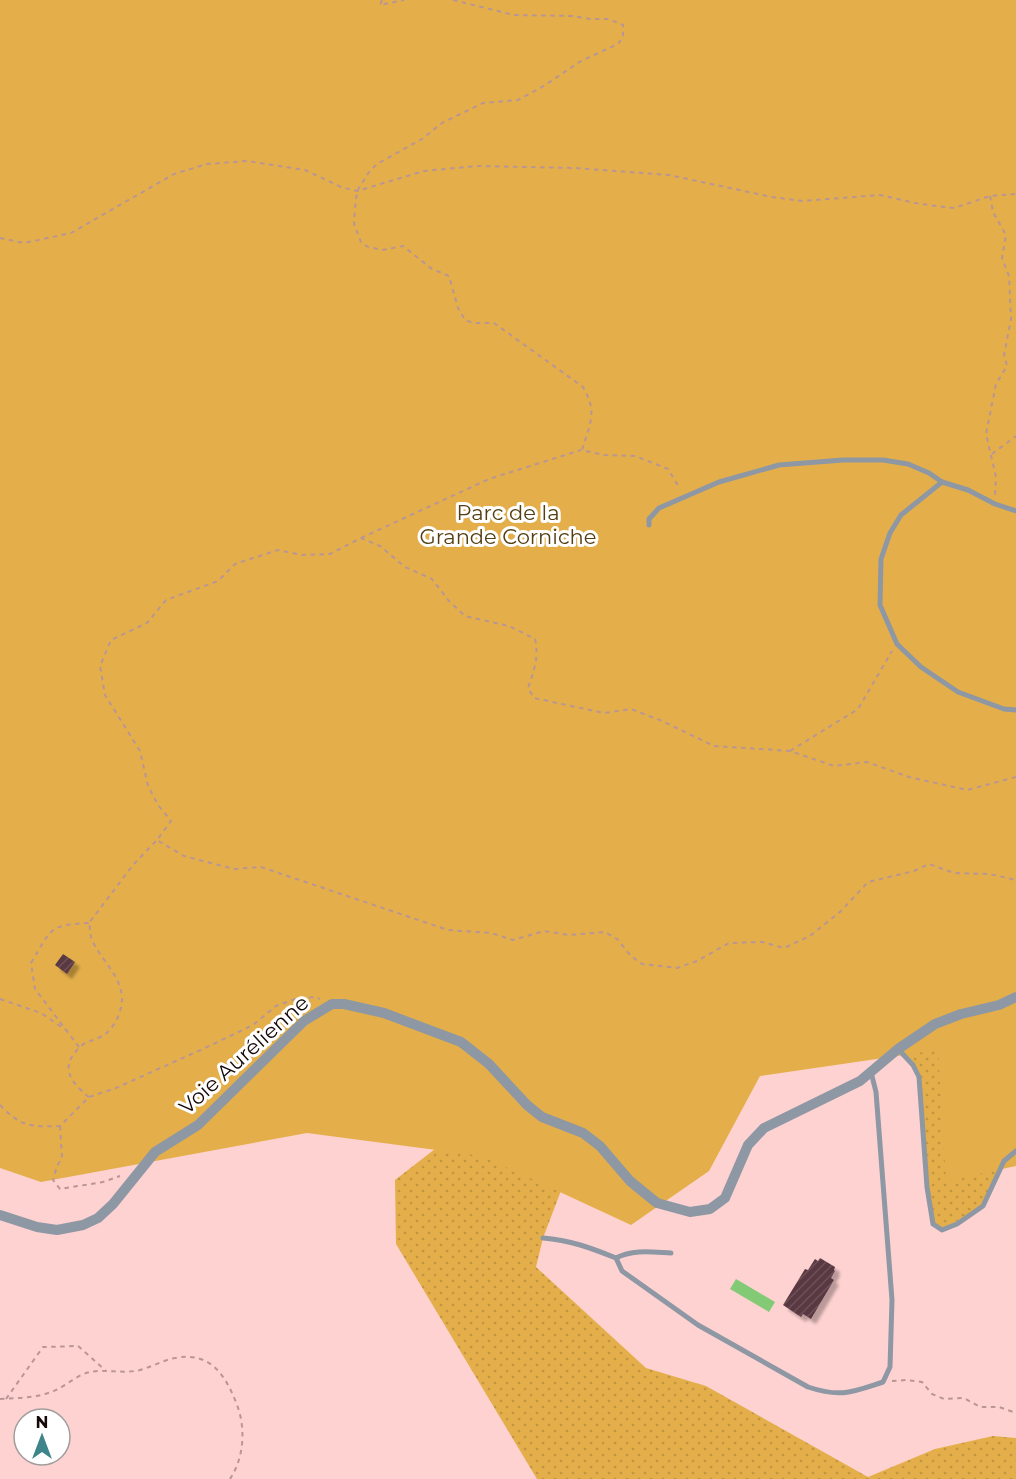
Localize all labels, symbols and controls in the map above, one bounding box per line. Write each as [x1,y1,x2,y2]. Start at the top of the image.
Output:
park label: Parc de la Grande Corniche [419,500,597,549]
street label: Voie Aurélienne [174,990,313,1119]
north arrow [12,1407,72,1467]
text: N [36,1413,48,1432]

